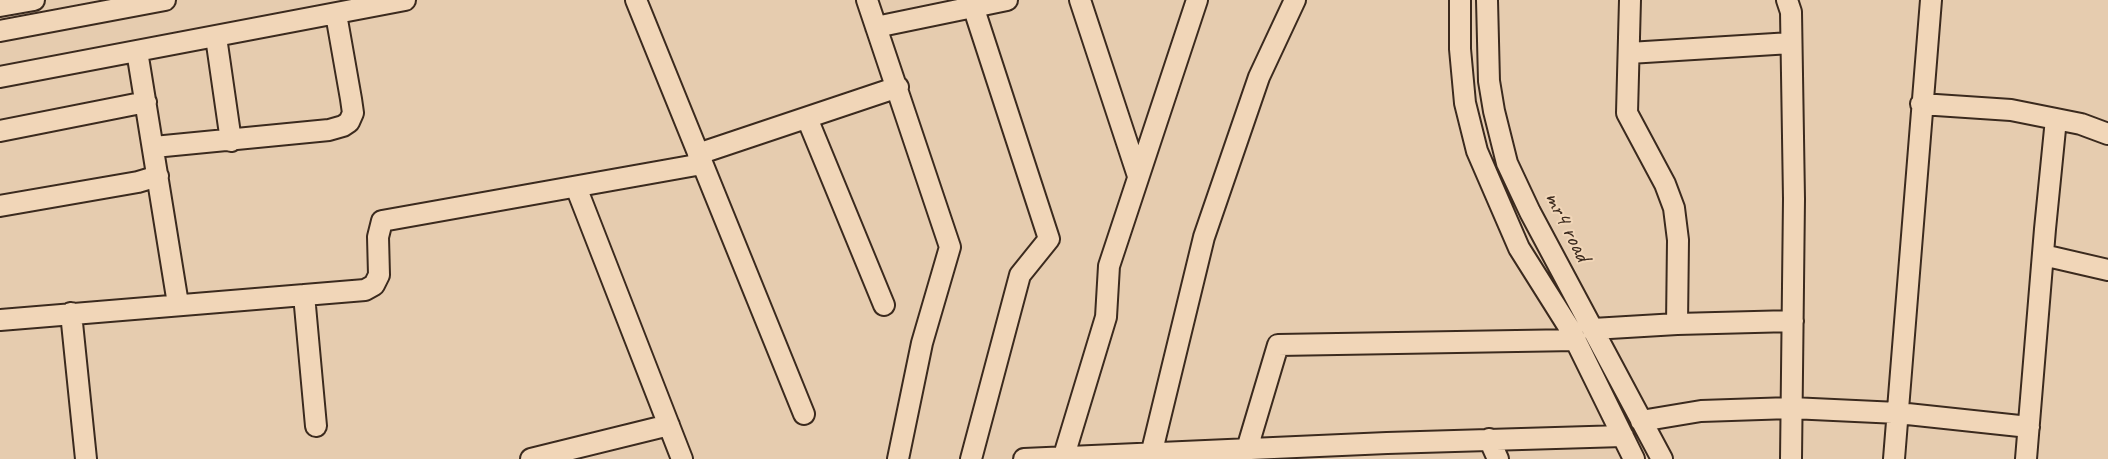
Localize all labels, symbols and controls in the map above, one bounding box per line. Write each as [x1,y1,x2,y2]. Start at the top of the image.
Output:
street label: mr4 road [1537,187,1597,267]

